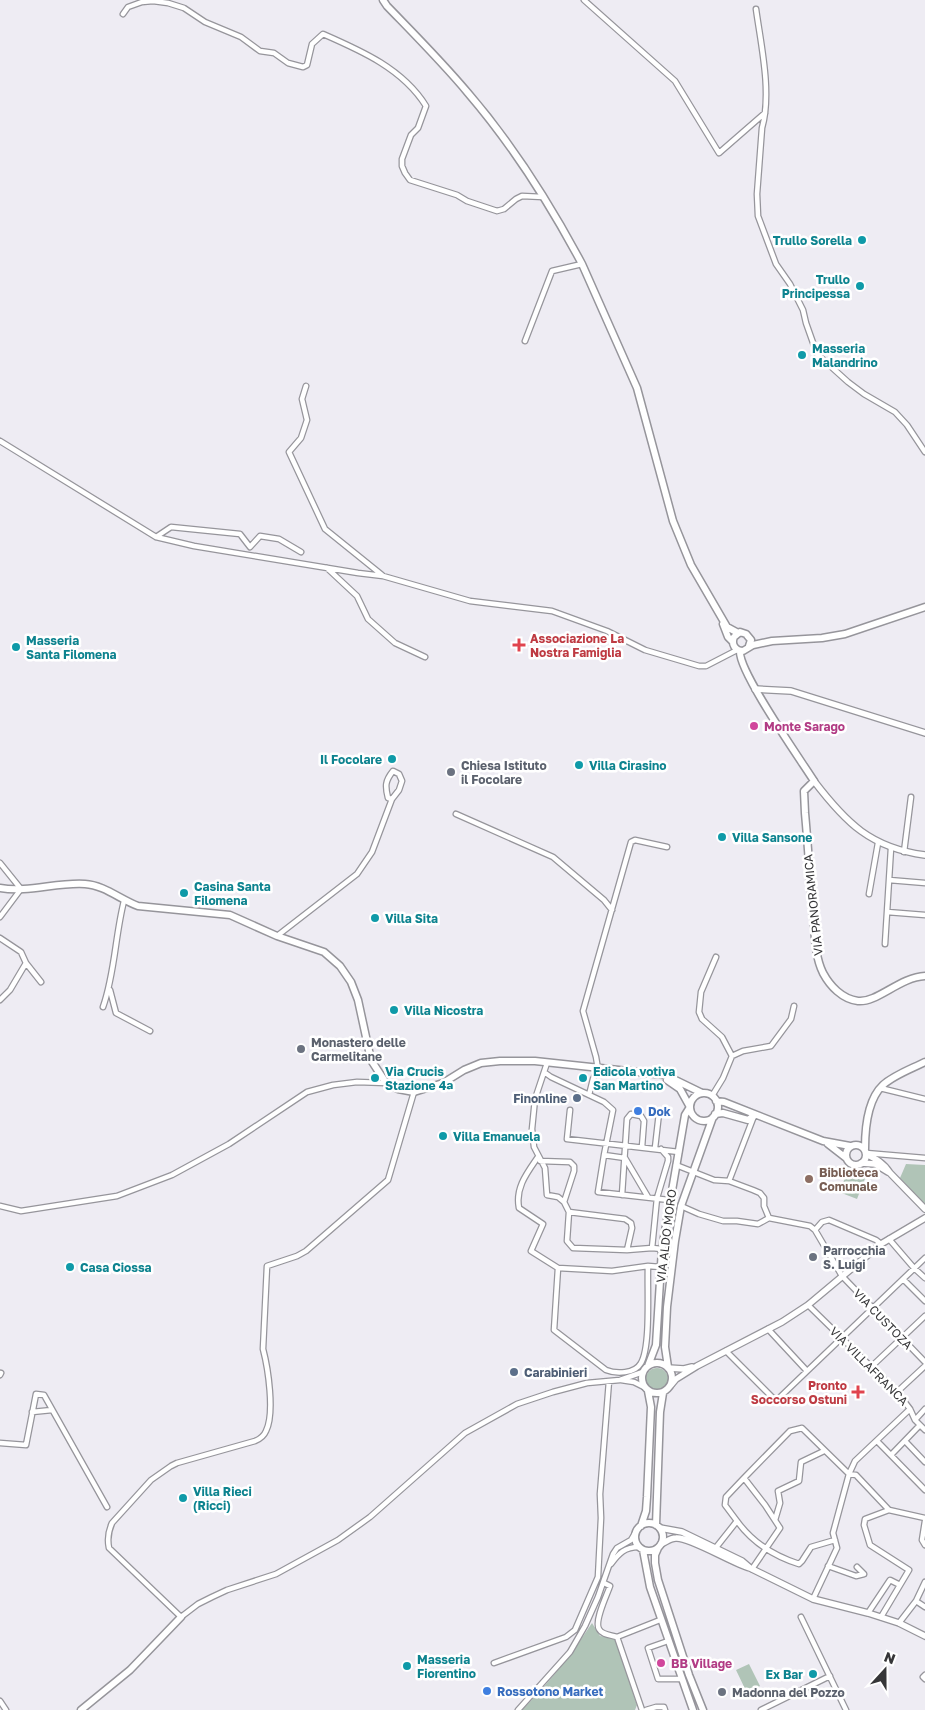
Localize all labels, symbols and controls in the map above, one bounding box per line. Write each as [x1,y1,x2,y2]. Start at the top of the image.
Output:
place label: Trullo Sorella [773,233,852,248]
marker: Trullo Sorella [856,234,868,246]
place label: Trullo Principessa [782,272,850,301]
marker: Trullo Principessa [854,280,866,292]
place label: Masseria Malandrino [812,341,878,370]
marker: Masseria Malandrino [796,349,808,361]
place label: Associazione La Nostra Famiglia [530,631,624,660]
place label: Masseria Santa Filomena [26,633,116,662]
marker: Associazione La Nostra Famiglia [512,638,526,652]
marker: Masseria Santa Filomena [10,641,22,653]
place label: Monte Sarago [764,719,845,734]
marker: Monte Sarago [748,720,760,732]
place label: Il Focolare [320,752,382,767]
marker: Il Focolare [386,753,398,765]
place label: Chiesa Istituto il Focolare [461,758,547,787]
place label: Villa Cirasino [589,758,667,773]
marker: Villa Cirasino [573,759,585,771]
marker: Chiesa Istituto il Focolare [445,766,457,778]
place label: Villa Sansone [732,830,812,845]
marker: Villa Sansone [716,831,728,843]
street label: VIA PANORAMICA [800,853,826,957]
place label: Casina Santa Filomena [194,879,271,908]
marker: Casina Santa Filomena [178,887,190,899]
place label: Villa Sita [385,911,438,926]
marker: Villa Sita [369,912,381,924]
place label: Villa Nicostra [404,1003,483,1018]
marker: Villa Nicostra [388,1004,400,1016]
place label: Monastero delle Carmelitane [311,1035,406,1064]
marker: Monastero delle Carmelitane [295,1043,307,1055]
place label: Via Crucis Stazione 4ª [385,1064,453,1093]
place label: Edicola votiva San Martino [593,1064,675,1093]
marker: Via Crucis Stazione 4ª [369,1072,381,1084]
marker: Edicola votiva San Martino [577,1072,589,1084]
place label: Finonline [513,1091,567,1106]
marker: Finonline [571,1092,583,1104]
place label: Dok [648,1104,671,1119]
marker: Dok [632,1105,644,1117]
place label: Villa Emanuela [453,1129,540,1144]
marker: Villa Emanuela [437,1130,449,1142]
place label: Biblioteca Comunale [819,1165,878,1194]
marker: Biblioteca Comunale [803,1173,815,1185]
street label: VIA ALDO MORO [653,1188,679,1284]
place label: Parrocchia S. Luigi [823,1243,886,1272]
marker: Parrocchia S. Luigi [807,1251,819,1263]
place label: Casa Ciossa [80,1260,152,1275]
marker: Casa Ciossa [64,1261,76,1273]
street label: VIA CUSTOZA [850,1286,916,1352]
street label: VIA VILLAFRANCA [827,1324,911,1408]
place label: Carabinieri [524,1365,587,1380]
marker: Carabinieri [508,1366,520,1378]
place label: Pronto Soccorso Ostuni [751,1378,847,1407]
marker: Pronto Soccorso Ostuni [851,1385,865,1399]
place label: Villa Rieci (Ricci) [193,1484,252,1513]
marker: Villa Rieci (Ricci) [177,1492,189,1504]
north arrow [860,1645,910,1695]
text: N [882,1648,898,1667]
place label: Masseria Fiorentino [417,1652,476,1681]
place label: BB Village [671,1656,732,1671]
marker: BB Village [655,1657,667,1669]
marker: Masseria Fiorentino [401,1660,413,1672]
place label: Ex Bar [765,1667,803,1682]
marker: Ex Bar [807,1668,819,1680]
place label: Rossotono Market [497,1684,603,1699]
marker: Rossotono Market [481,1685,493,1697]
place label: Madonna del Pozzo [732,1685,845,1700]
marker: Madonna del Pozzo [716,1686,728,1698]

